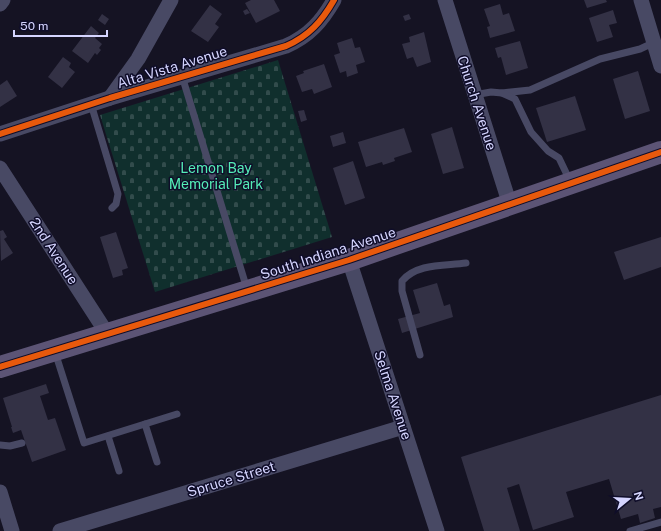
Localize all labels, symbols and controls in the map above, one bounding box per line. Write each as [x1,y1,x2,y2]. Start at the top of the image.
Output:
scale bar [14,12,107,38]
text: 50 m [20,19,48,33]
street label: Alta Vista Avenue [115,43,229,91]
street label: Church Avenue [454,54,500,152]
park label: Lemon Bay Memorial Park [169,160,263,192]
street label: 2nd Avenue [27,215,82,287]
street label: South Indiana Avenue [258,224,398,282]
street label: Selma Avenue [371,348,415,442]
street label: Spruce Street [185,458,277,500]
north arrow [609,479,649,519]
text: N [631,490,646,502]

